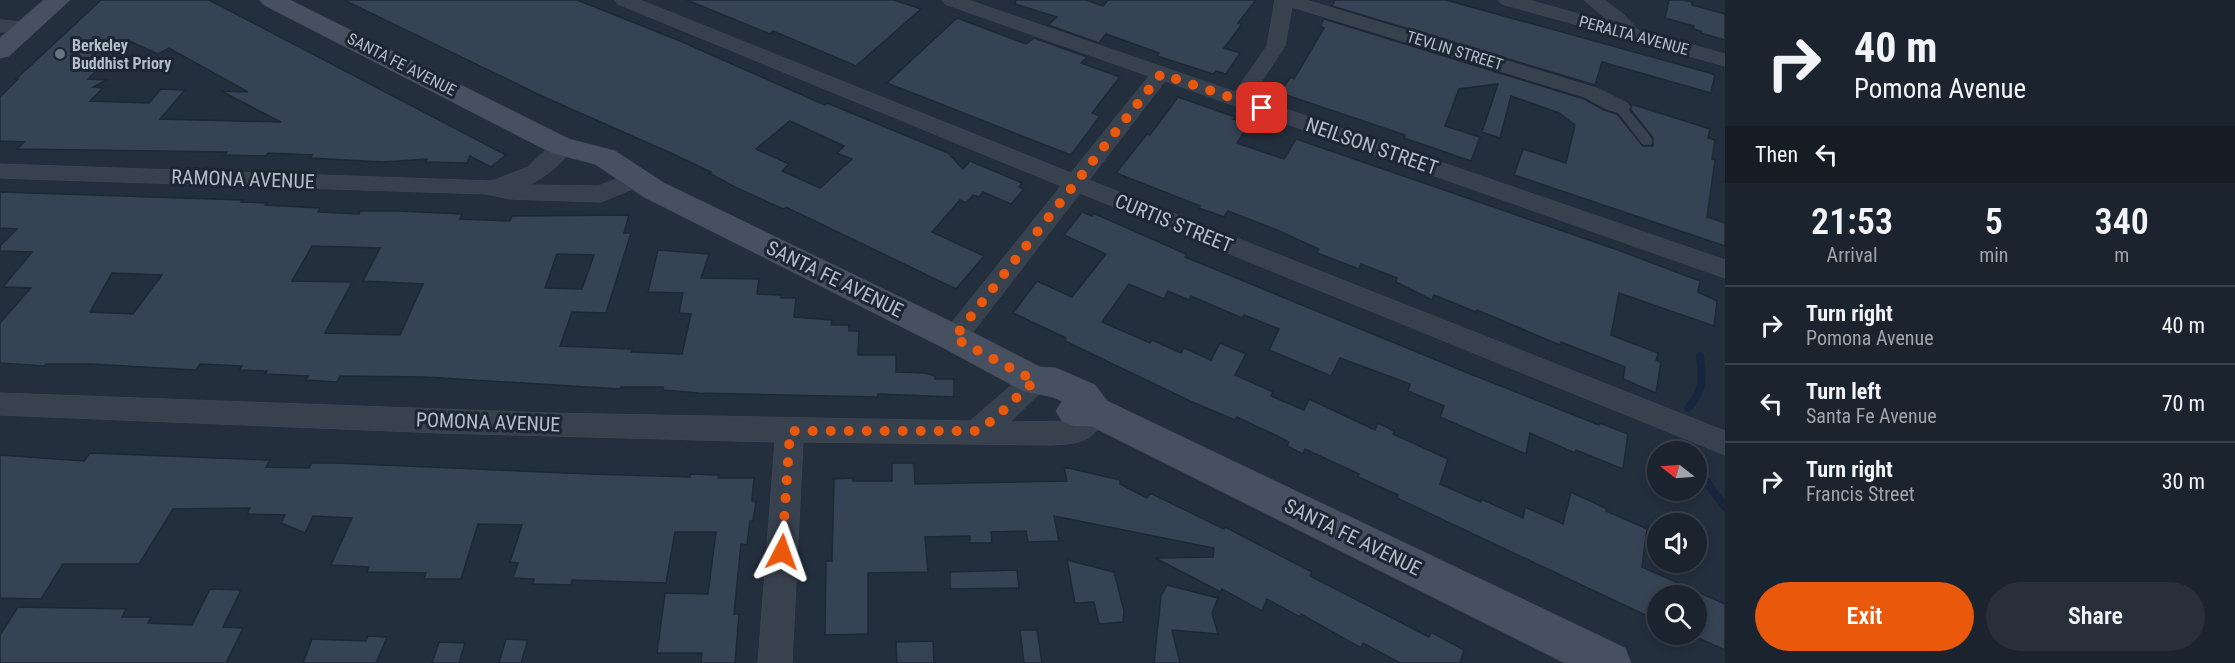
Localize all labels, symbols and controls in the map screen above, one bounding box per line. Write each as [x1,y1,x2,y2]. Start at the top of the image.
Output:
street label: PERALTA AVENUE [1577,12,1691,59]
text: 40 m [1854,23,1937,72]
icon: right [1755,24,1833,102]
street label: TEVLIN STREET [1404,27,1505,74]
street label: SANTA FE AVENUE [344,29,459,100]
place label: Berkeley Buddhist Priory [72,36,171,73]
marker: Berkeley Buddhist Priory [53,47,67,61]
text: Pomona Avenue [1854,73,2026,105]
pin [1236,82,1287,133]
icon: arrive [1245,91,1278,124]
street label: NEILSON STREET [1303,112,1441,180]
icon: left [1810,138,1843,171]
text: Then [1755,142,1798,167]
street label: RAMONA AVENUE [171,165,315,193]
street label: CURTIS STREET [1112,189,1236,257]
text: 21:53 [1811,201,1893,243]
text: 5 [1985,201,2003,243]
text: 340 [2095,201,2149,243]
street label: SANTA FE AVENUE [763,235,907,323]
text: Arrival [1827,243,1878,267]
text: min [1979,243,2008,267]
text: m [2114,243,2129,267]
text: Turn right [1806,301,1893,326]
icon: right [1755,309,1788,342]
text: 40 m [2162,313,2205,338]
text: Pomona Avenue [1806,326,1934,350]
text: Turn left [1806,379,1881,404]
icon: left [1755,387,1788,420]
text: 70 m [2162,391,2205,416]
text: Santa Fe Avenue [1806,404,1937,428]
street label: POMONA AVENUE [415,407,561,437]
north arrow [1647,441,1707,501]
map controls [1647,441,1707,645]
text: Turn right [1806,457,1893,482]
icon: right [1755,465,1788,498]
text: 30 m [2162,469,2205,494]
text: Francis Street [1806,482,1915,506]
street label: SANTA FE AVENUE [1281,493,1425,581]
button: sound [1647,513,1707,573]
position arrow [750,520,814,584]
button: Exit [1755,582,1974,651]
button: Share [1986,582,2205,651]
button: search [1647,585,1707,645]

